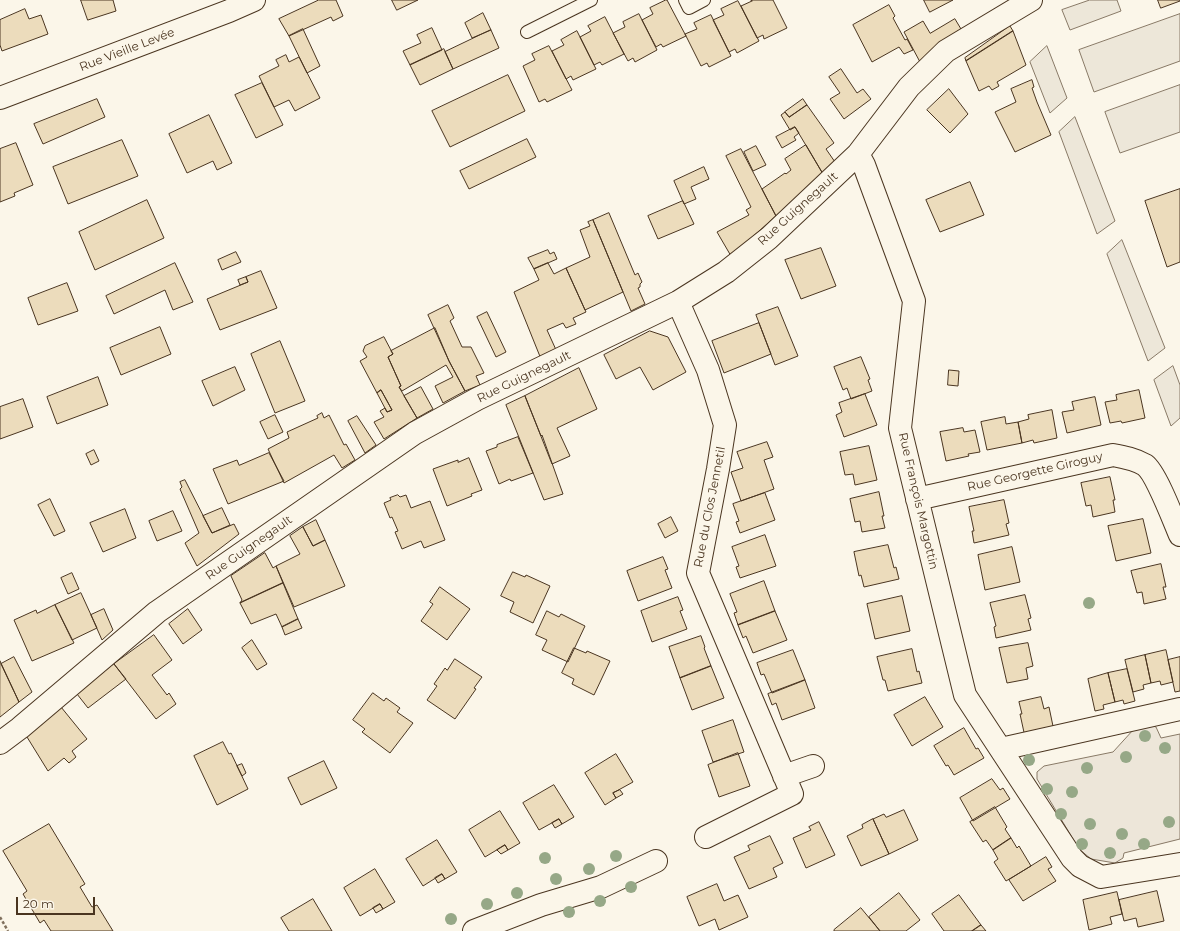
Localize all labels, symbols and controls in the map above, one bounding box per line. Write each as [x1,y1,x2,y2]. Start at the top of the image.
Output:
street label: Rue Vieille Levée [77,25,177,75]
street label: Rue Guignegault [755,169,841,249]
street label: Rue Guignegault [475,348,573,406]
street label: Rue François Margottin [895,431,941,571]
street label: Rue du Clos Jennetil [691,445,729,569]
street label: Rue Georgette Giroguy [966,449,1104,495]
street label: Rue Guignegault [203,513,295,583]
scale bar [18,889,97,915]
text: 20 m [23,896,54,911]

